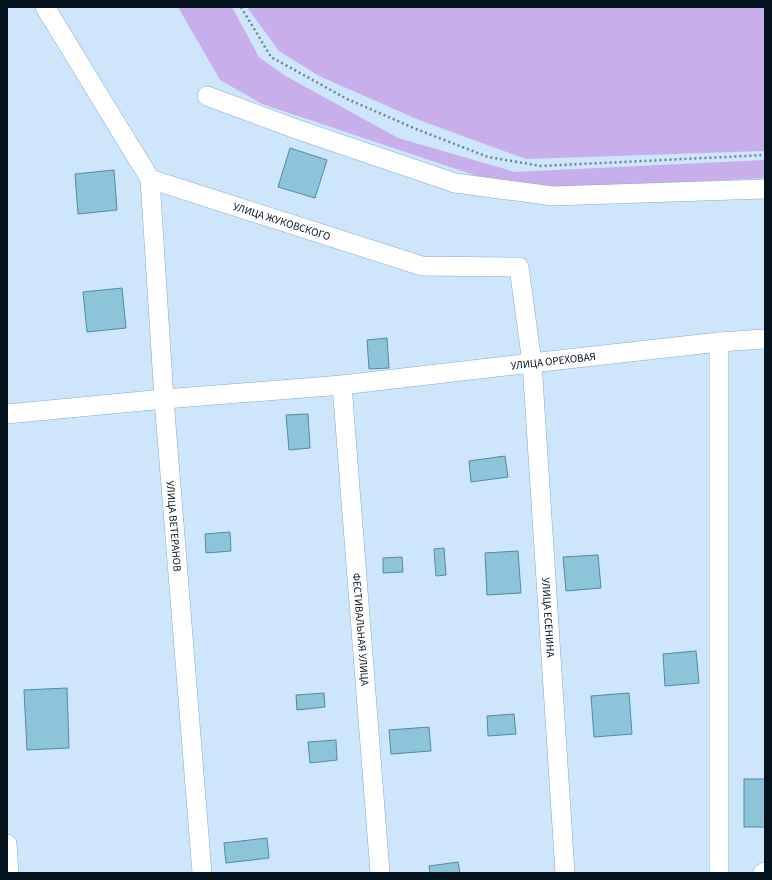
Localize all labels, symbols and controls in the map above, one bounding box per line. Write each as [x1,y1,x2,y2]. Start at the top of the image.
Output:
street label: УЛИЦА ЖУКОВСКОГО [231,199,332,244]
street label: УЛИЦА ОРЕХОВАЯ [510,349,597,373]
street label: УЛИЦА ВЕТЕРАНОВ [163,480,185,573]
street label: ФЕСТИВАЛЬНАЯ УЛИЦА [349,572,372,686]
street label: УЛИЦА ЕСЕНИНА [538,577,558,658]

